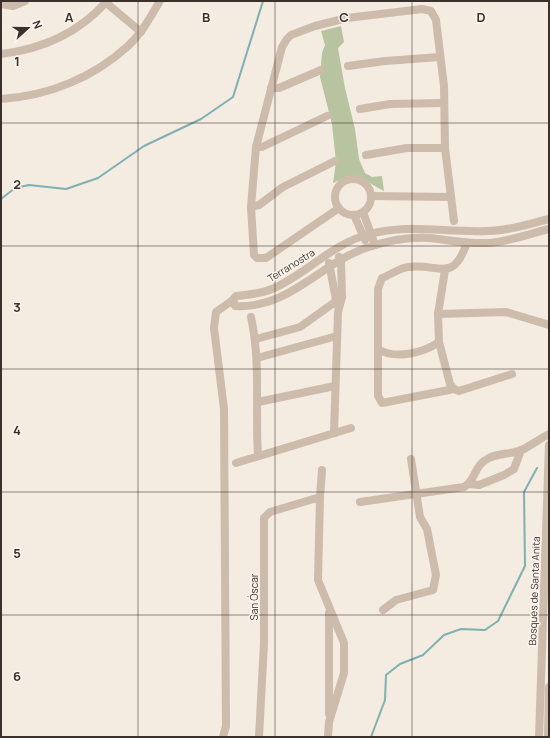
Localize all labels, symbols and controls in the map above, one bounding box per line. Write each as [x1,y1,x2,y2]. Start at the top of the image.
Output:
north arrow [8,8,48,48]
text: A [65,8,74,26]
text: B [202,8,210,26]
text: C [339,8,349,26]
text: D [476,8,486,26]
text: N [29,18,46,31]
text: 1 [14,52,20,70]
text: 2 [13,175,21,193]
street label: Terranostra [265,245,317,285]
text: 3 [13,298,21,316]
text: 4 [13,421,21,439]
street label: Bosques de Santa Anita [525,536,543,646]
text: 5 [13,544,21,562]
street label: San Óscar [247,573,261,620]
text: 6 [13,667,21,685]

